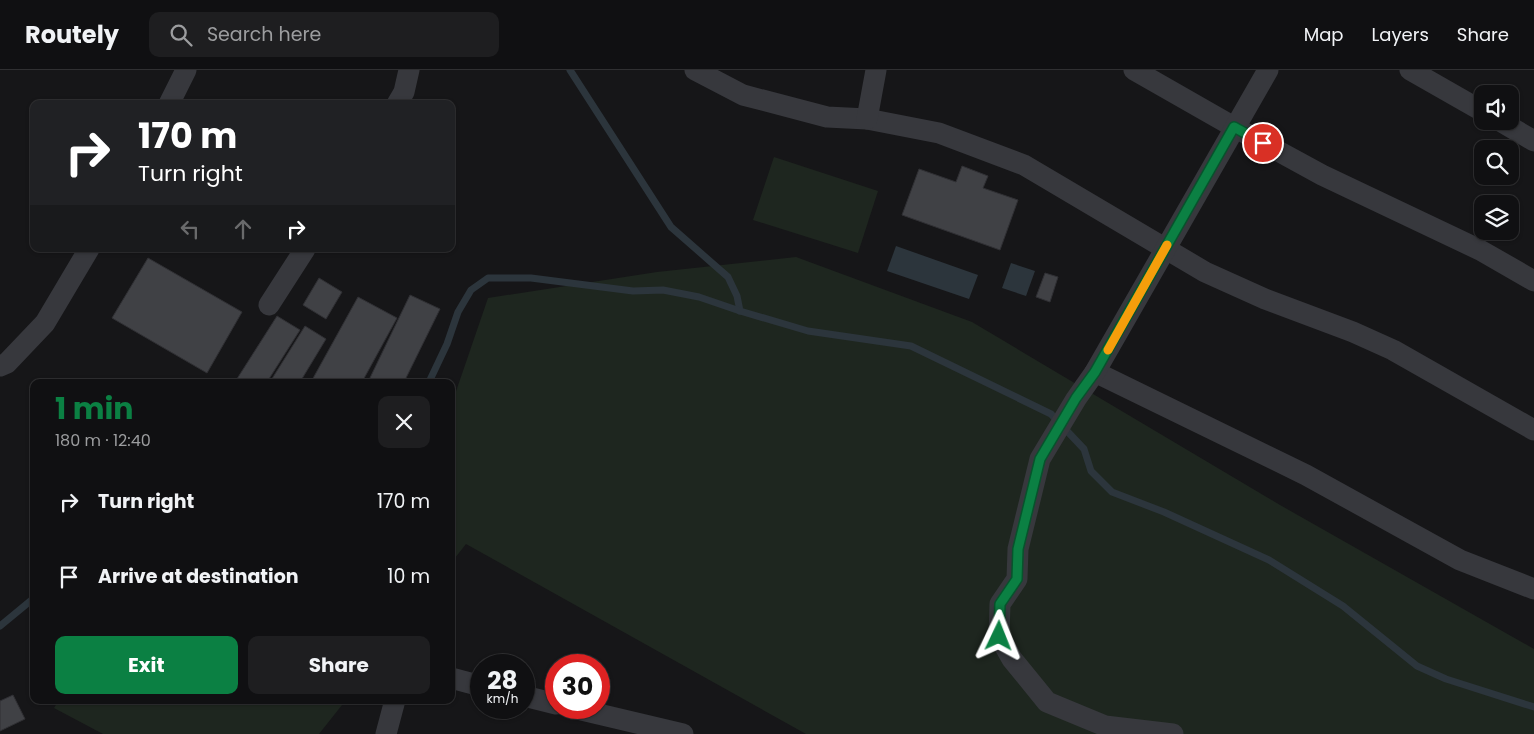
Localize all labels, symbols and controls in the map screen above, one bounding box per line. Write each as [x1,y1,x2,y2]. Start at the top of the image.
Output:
search box [149,12,499,57]
text: Routely [25,18,119,51]
icon: search [167,21,195,49]
text: Search here [207,21,321,48]
text: Map [1304,22,1344,47]
text: Layers [1372,22,1429,47]
text: Share [1457,22,1509,47]
map controls [1474,85,1519,240]
button: sound [1474,85,1519,130]
text: 170 m [138,111,237,160]
icon: right [55,120,120,185]
pin [1242,122,1284,164]
icon: arrive [1249,129,1277,157]
button: search [1474,140,1519,185]
text: Turn right [138,158,243,189]
button: layers [1474,195,1519,240]
icon: left [176,215,204,243]
icon: ahead [229,215,257,243]
icon: right [282,215,310,243]
text: 1 min [55,387,133,430]
button: close [378,396,430,448]
text: 180 m · 12:40 [55,429,151,452]
icon: right [55,488,83,516]
text: Turn right [98,488,194,515]
text: 170 m [377,488,430,515]
icon: arrive [55,563,83,591]
text: Arrive at destination [98,563,299,590]
text: 10 m [387,563,430,590]
position arrow [972,609,1024,661]
button: Exit [55,636,238,694]
button: Share [248,636,430,694]
speed limit sign: 30 [545,654,610,719]
text: 28 [487,663,518,698]
text: km/h [487,690,518,707]

